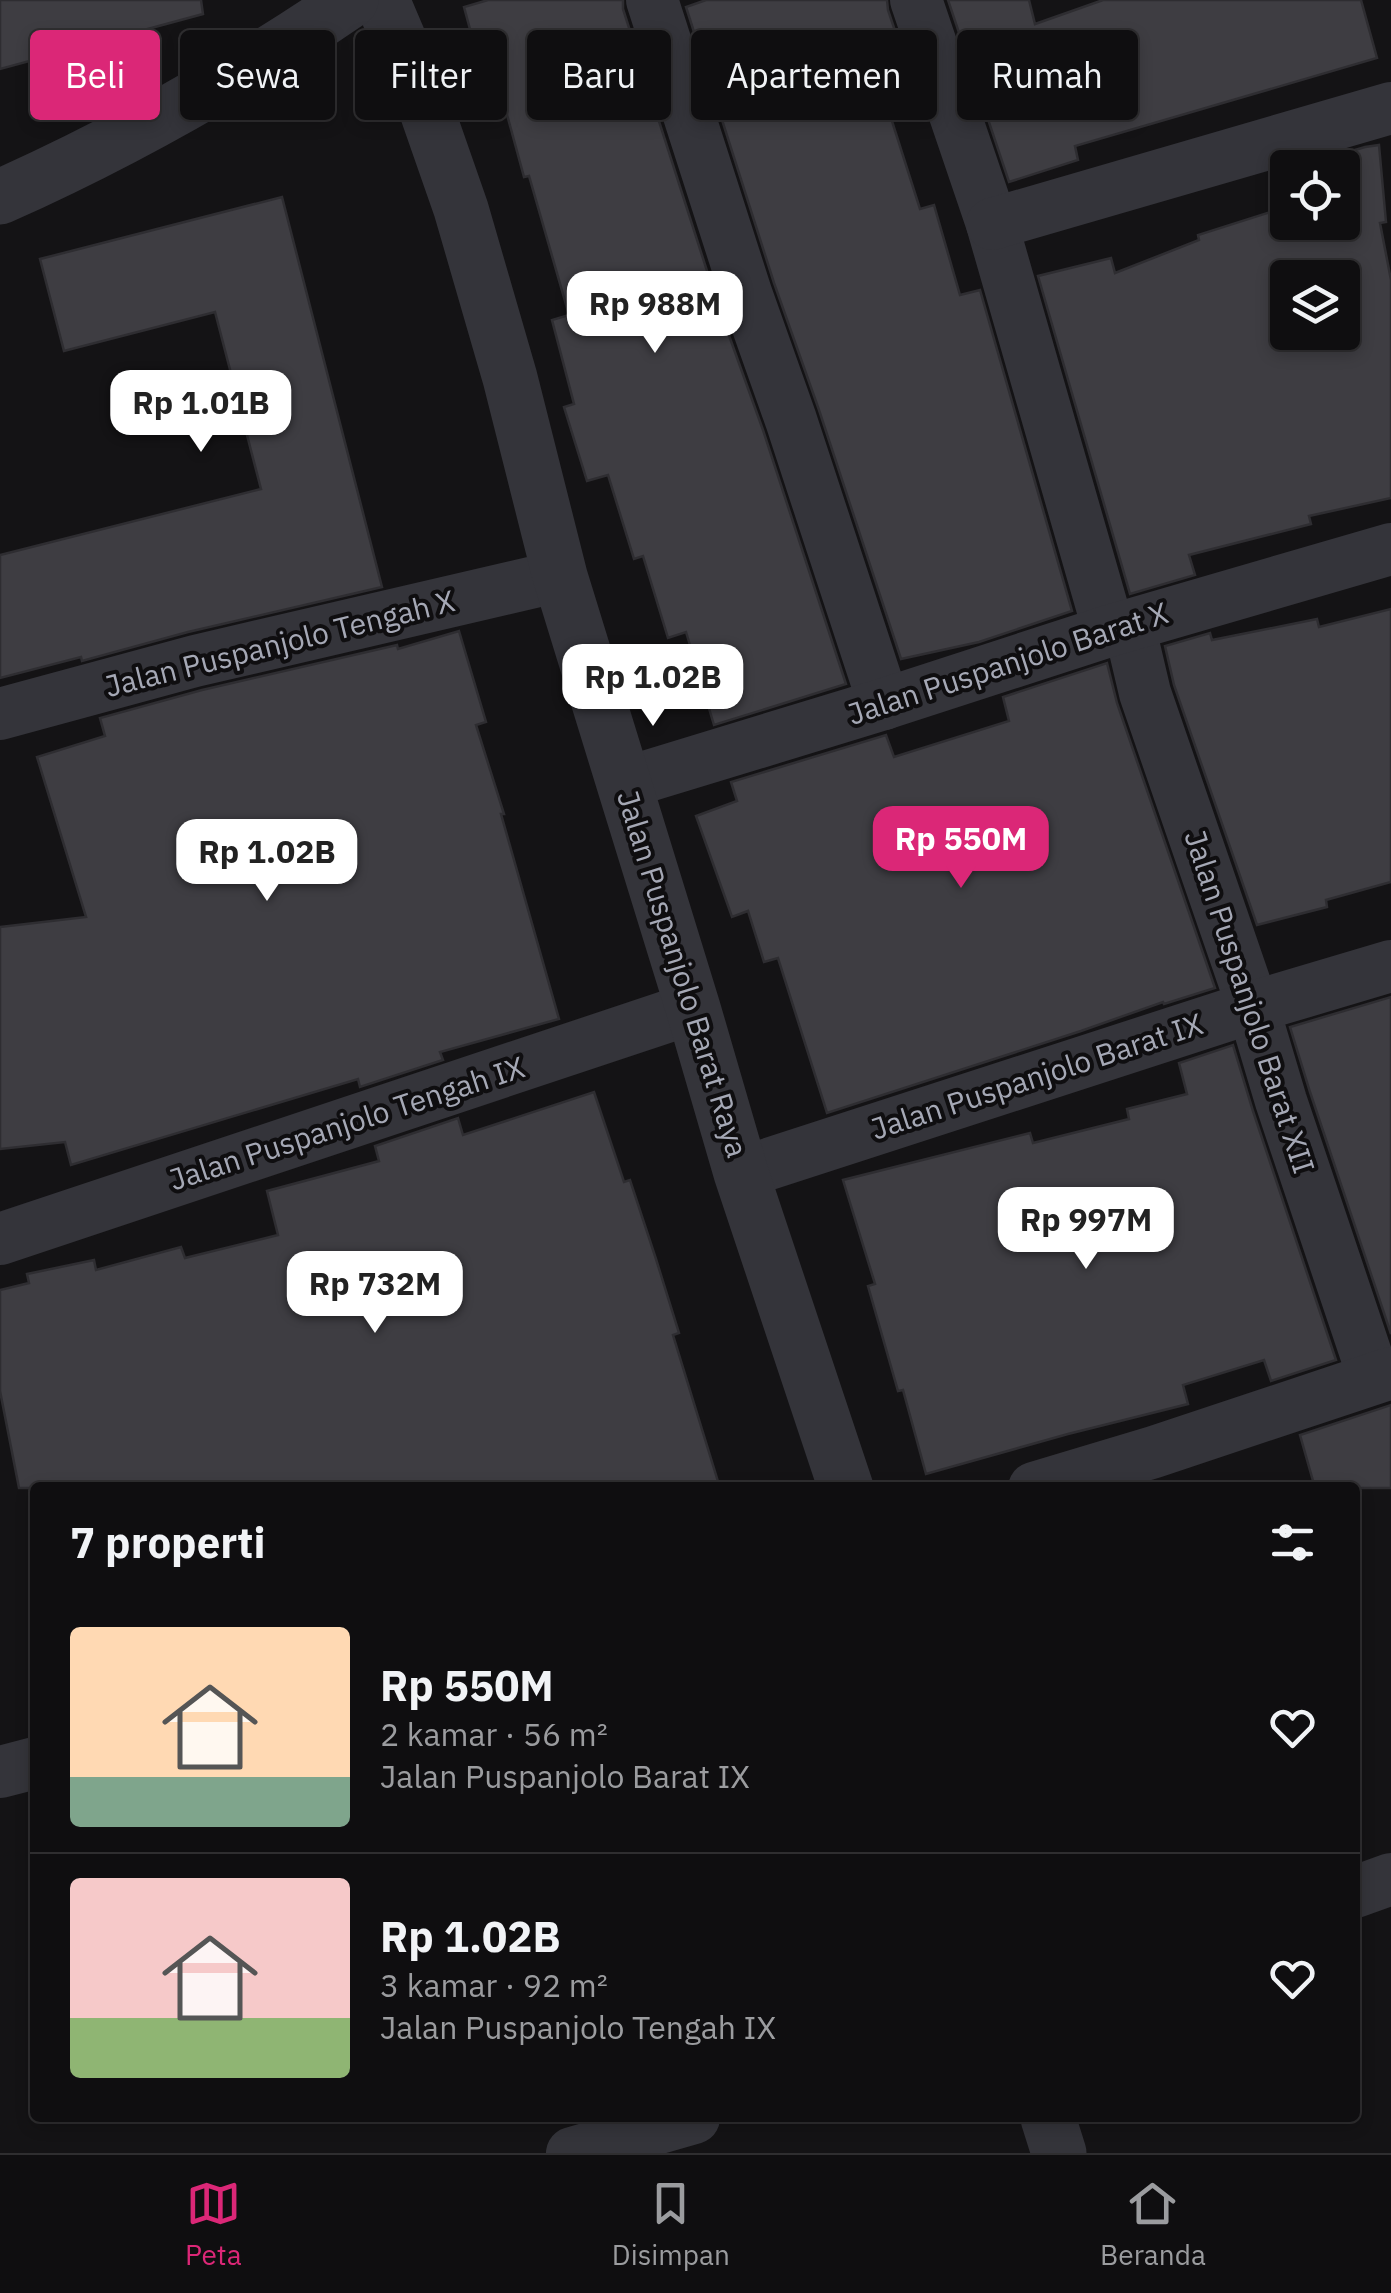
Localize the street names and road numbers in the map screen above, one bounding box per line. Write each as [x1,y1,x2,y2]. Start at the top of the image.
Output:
street label: Jalan Puspanjolo Tengah X [101,580,459,705]
street label: Jalan Puspanjolo Barat X [842,592,1173,733]
street label: Jalan Puspanjolo Barat Raya [609,785,758,1162]
street label: Jalan Puspanjolo Barat XII [1176,825,1324,1178]
street label: Jalan Puspanjolo Barat IX [866,1003,1207,1148]
street label: Jalan Puspanjolo Tengah IX [164,1047,529,1198]

